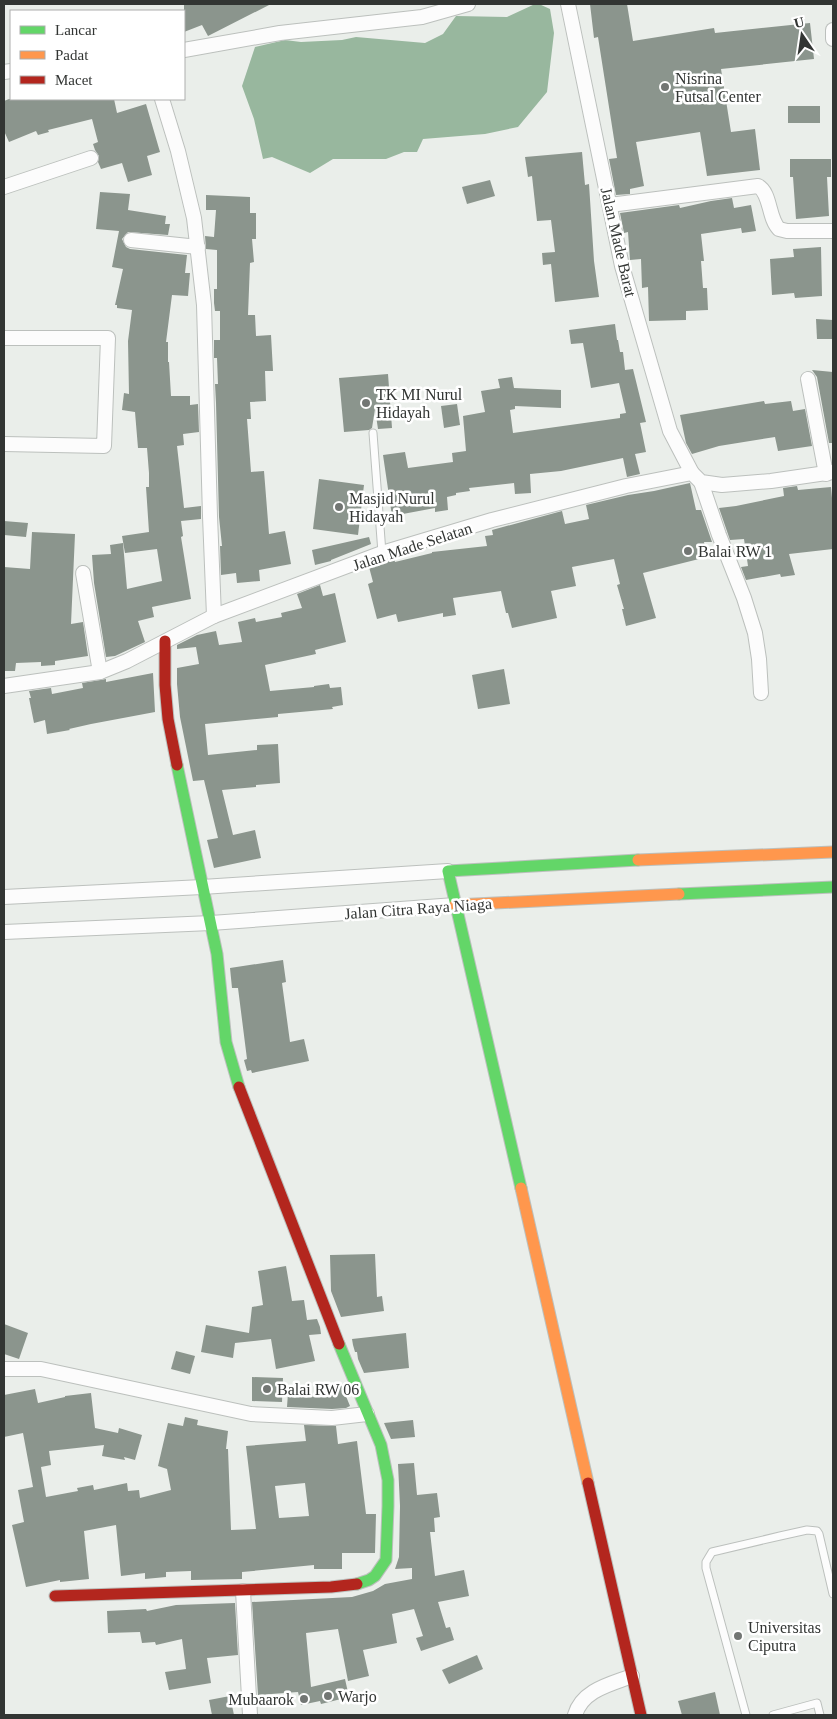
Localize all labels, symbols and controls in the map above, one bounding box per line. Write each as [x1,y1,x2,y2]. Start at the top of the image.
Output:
legend [10,10,185,100]
north arrow [777,10,827,60]
text: U [793,14,806,31]
text: Lancar [55,22,97,38]
text: Padat [55,47,89,63]
place label: Nisrina Futsal Center [675,70,761,105]
text: Macet [55,72,93,88]
marker: Nisrina Futsal Center [659,81,671,93]
street label: Jalan Made Barat [598,186,640,299]
place label: TK MI Nurul Hidayah [376,386,463,422]
marker: TK MI Nurul Hidayah [360,397,372,409]
place label: Masjid Nurul Hidayah [349,490,435,526]
marker: Masjid Nurul Hidayah [333,501,345,513]
street label: Jalan Made Selatan [350,519,474,574]
place label: Balai RW 1 [698,543,772,560]
marker: Balai RW 1 [682,545,694,557]
street label: Jalan Citra Raya Niaga [344,895,492,923]
place label: Balai RW 06 [277,1381,359,1398]
marker: Balai RW 06 [261,1383,273,1395]
place label: Universitas Ciputra [748,1619,821,1655]
marker: Universitas Ciputra [732,1630,744,1642]
place label: Warjo [338,1688,377,1706]
marker: Warjo [322,1690,334,1702]
place label: Mubaarok [228,1691,294,1708]
marker: Mubaarok [298,1693,310,1705]

